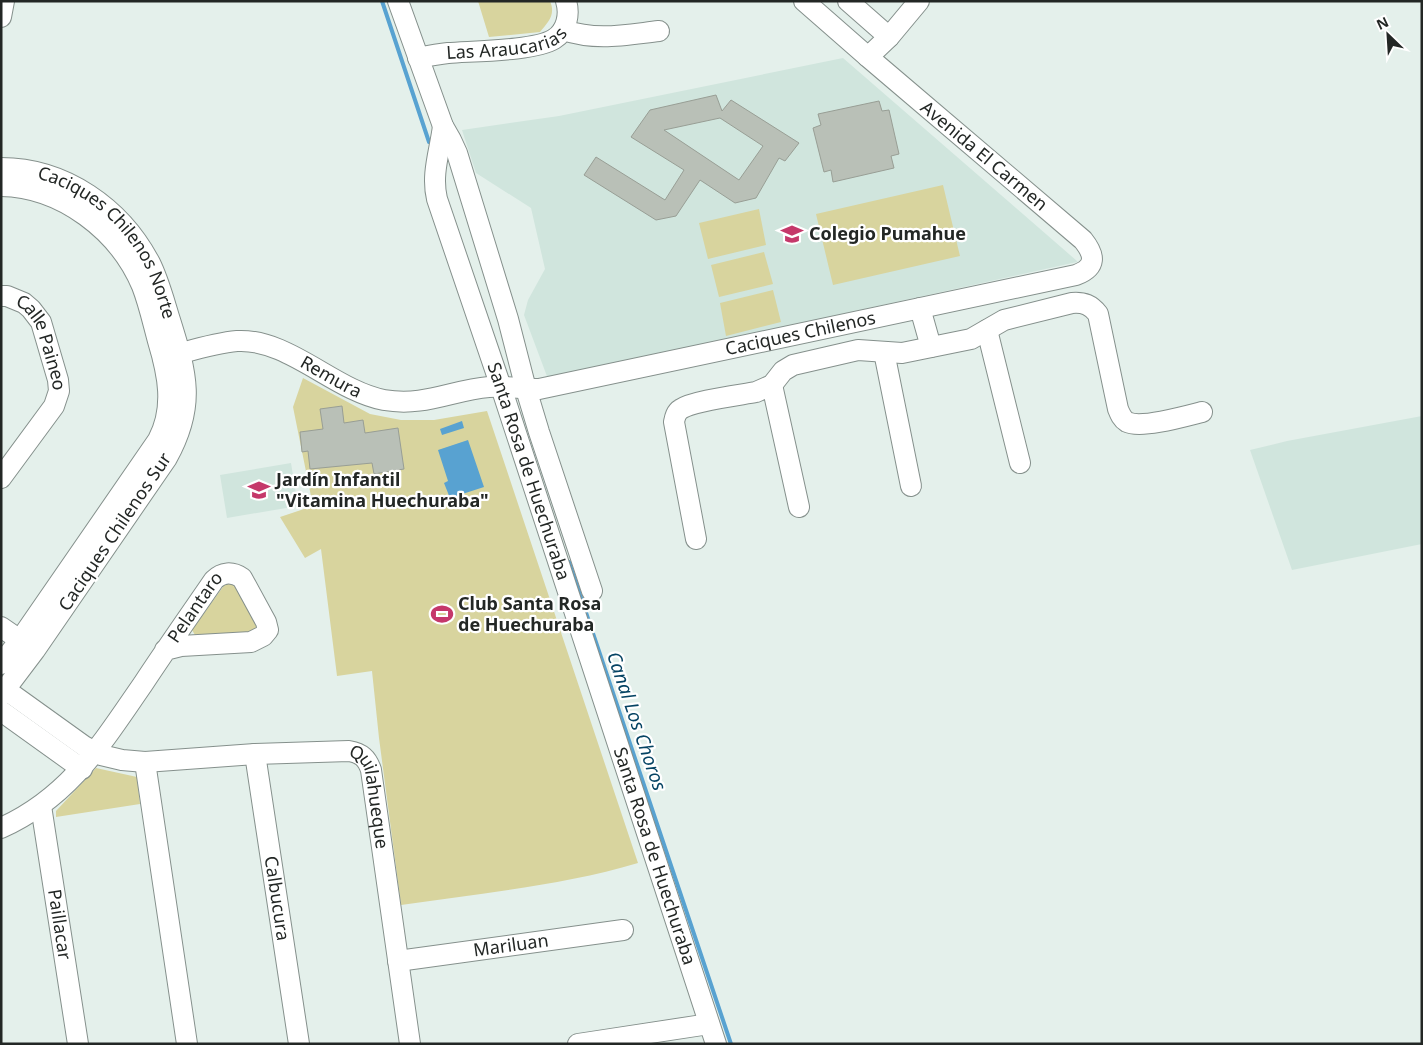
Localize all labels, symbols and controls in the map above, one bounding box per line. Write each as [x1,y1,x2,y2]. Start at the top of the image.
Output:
north arrow [1363,10,1413,60]
text: N [1373,12,1391,34]
street label: Las Araucarias [445,22,572,64]
street label: Avenida El Carmen [916,95,1053,215]
street label: Caciques Chilenos Norte [35,160,182,322]
school or university icon: Colegio Pumahue [779,221,805,247]
place label: Colegio Pumahue [809,221,966,245]
street label: Calle Paineo [13,288,72,391]
street label: Caciques Chilenos [723,305,878,360]
street label: Remura [296,349,366,403]
street label: Santa Rosa de Huechuraba [482,359,576,583]
street label: Caciques Chilenos Sur [52,447,176,615]
place label: Jardín Infantil "Vitamina Huechuraba" [274,467,489,512]
school or university icon: Jardín Infantil "Vitamina Huechuraba" [246,477,272,503]
street label: Pelantaro [161,565,227,647]
place label: Club Santa Rosa de Huechuraba [458,591,601,636]
sports icon: Club Santa Rosa de Huechuraba [429,601,455,627]
water label: Canal Los Choros [601,648,673,794]
street label: Quilahueque [346,738,395,850]
street label: Santa Rosa de Huechuraba [609,744,702,968]
street label: Calbucura [260,854,296,942]
street label: Paillacar [43,887,78,962]
street label: Mariluan [472,927,550,961]

